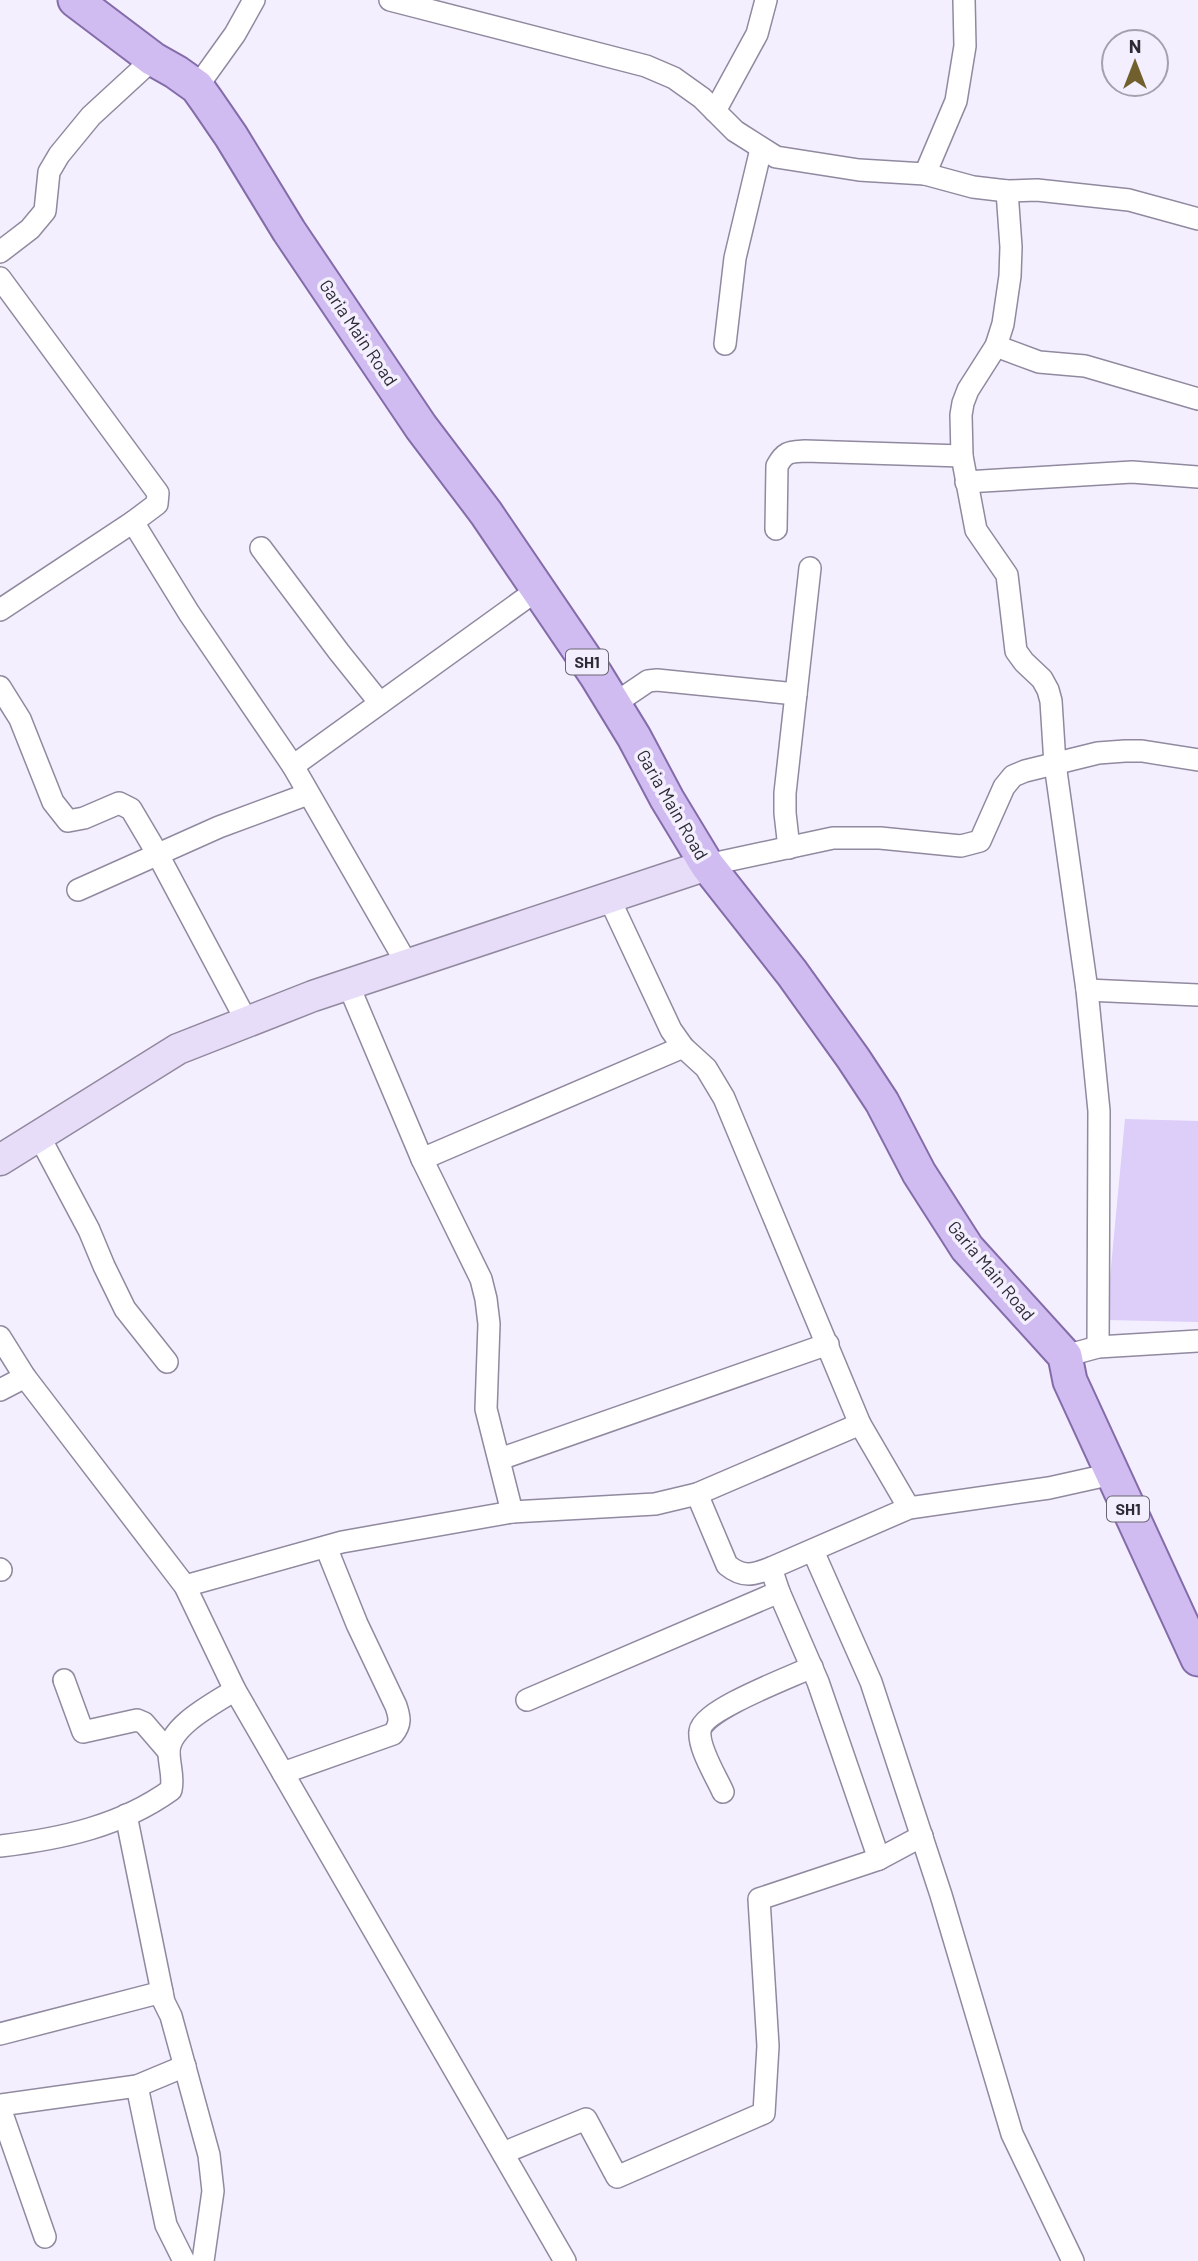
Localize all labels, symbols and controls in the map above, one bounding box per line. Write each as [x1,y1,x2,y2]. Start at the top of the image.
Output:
north arrow [1100,28,1170,98]
text: N [1129,34,1141,57]
street label: Garia Main Road [315,275,403,390]
road number: SH1 [566,650,608,674]
street label: Garia Main Road [632,745,713,864]
street label: Garia Main Road [944,1216,1040,1325]
road number: SH1 [1107,1497,1149,1522]

